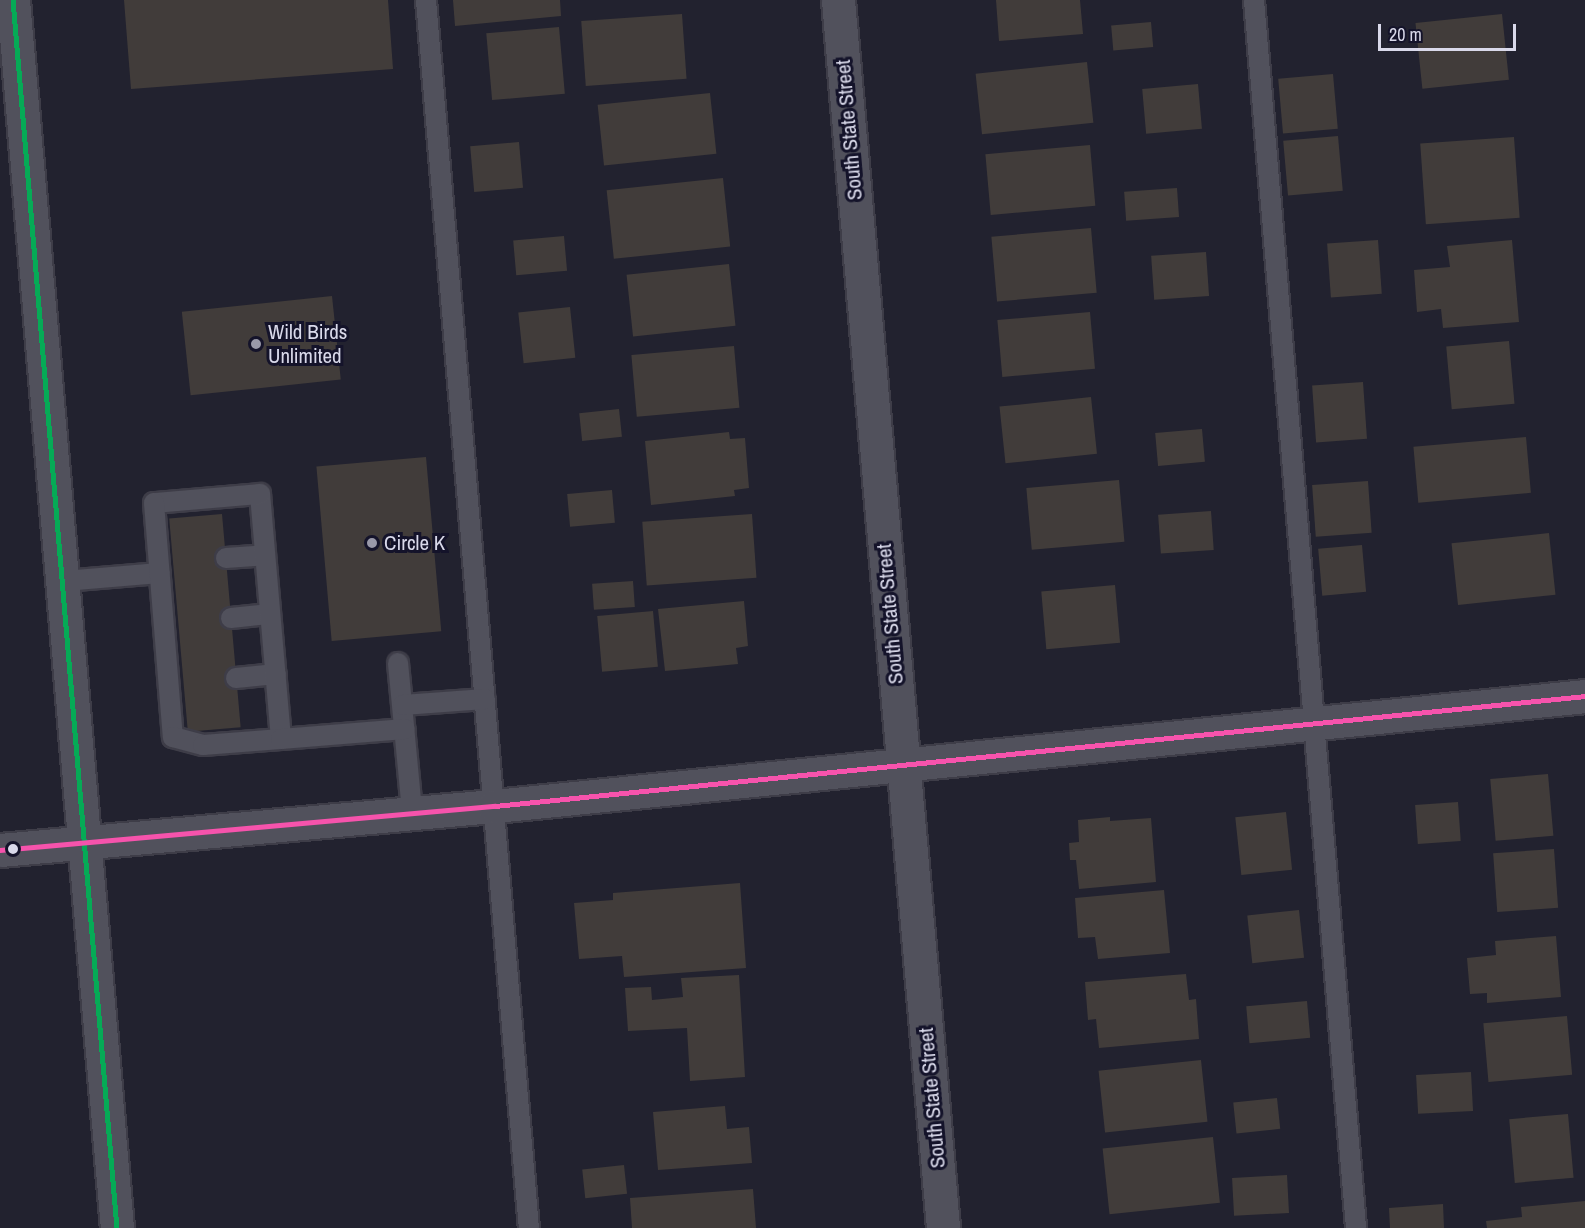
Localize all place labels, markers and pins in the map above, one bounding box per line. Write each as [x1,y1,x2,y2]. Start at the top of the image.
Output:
place label: Wild Birds Unlimited [268,319,347,369]
marker: Wild Birds Unlimited [249,337,263,351]
place label: Circle K [384,530,445,556]
marker: Circle K [365,536,379,550]
unlabelled marker [7,843,19,855]

